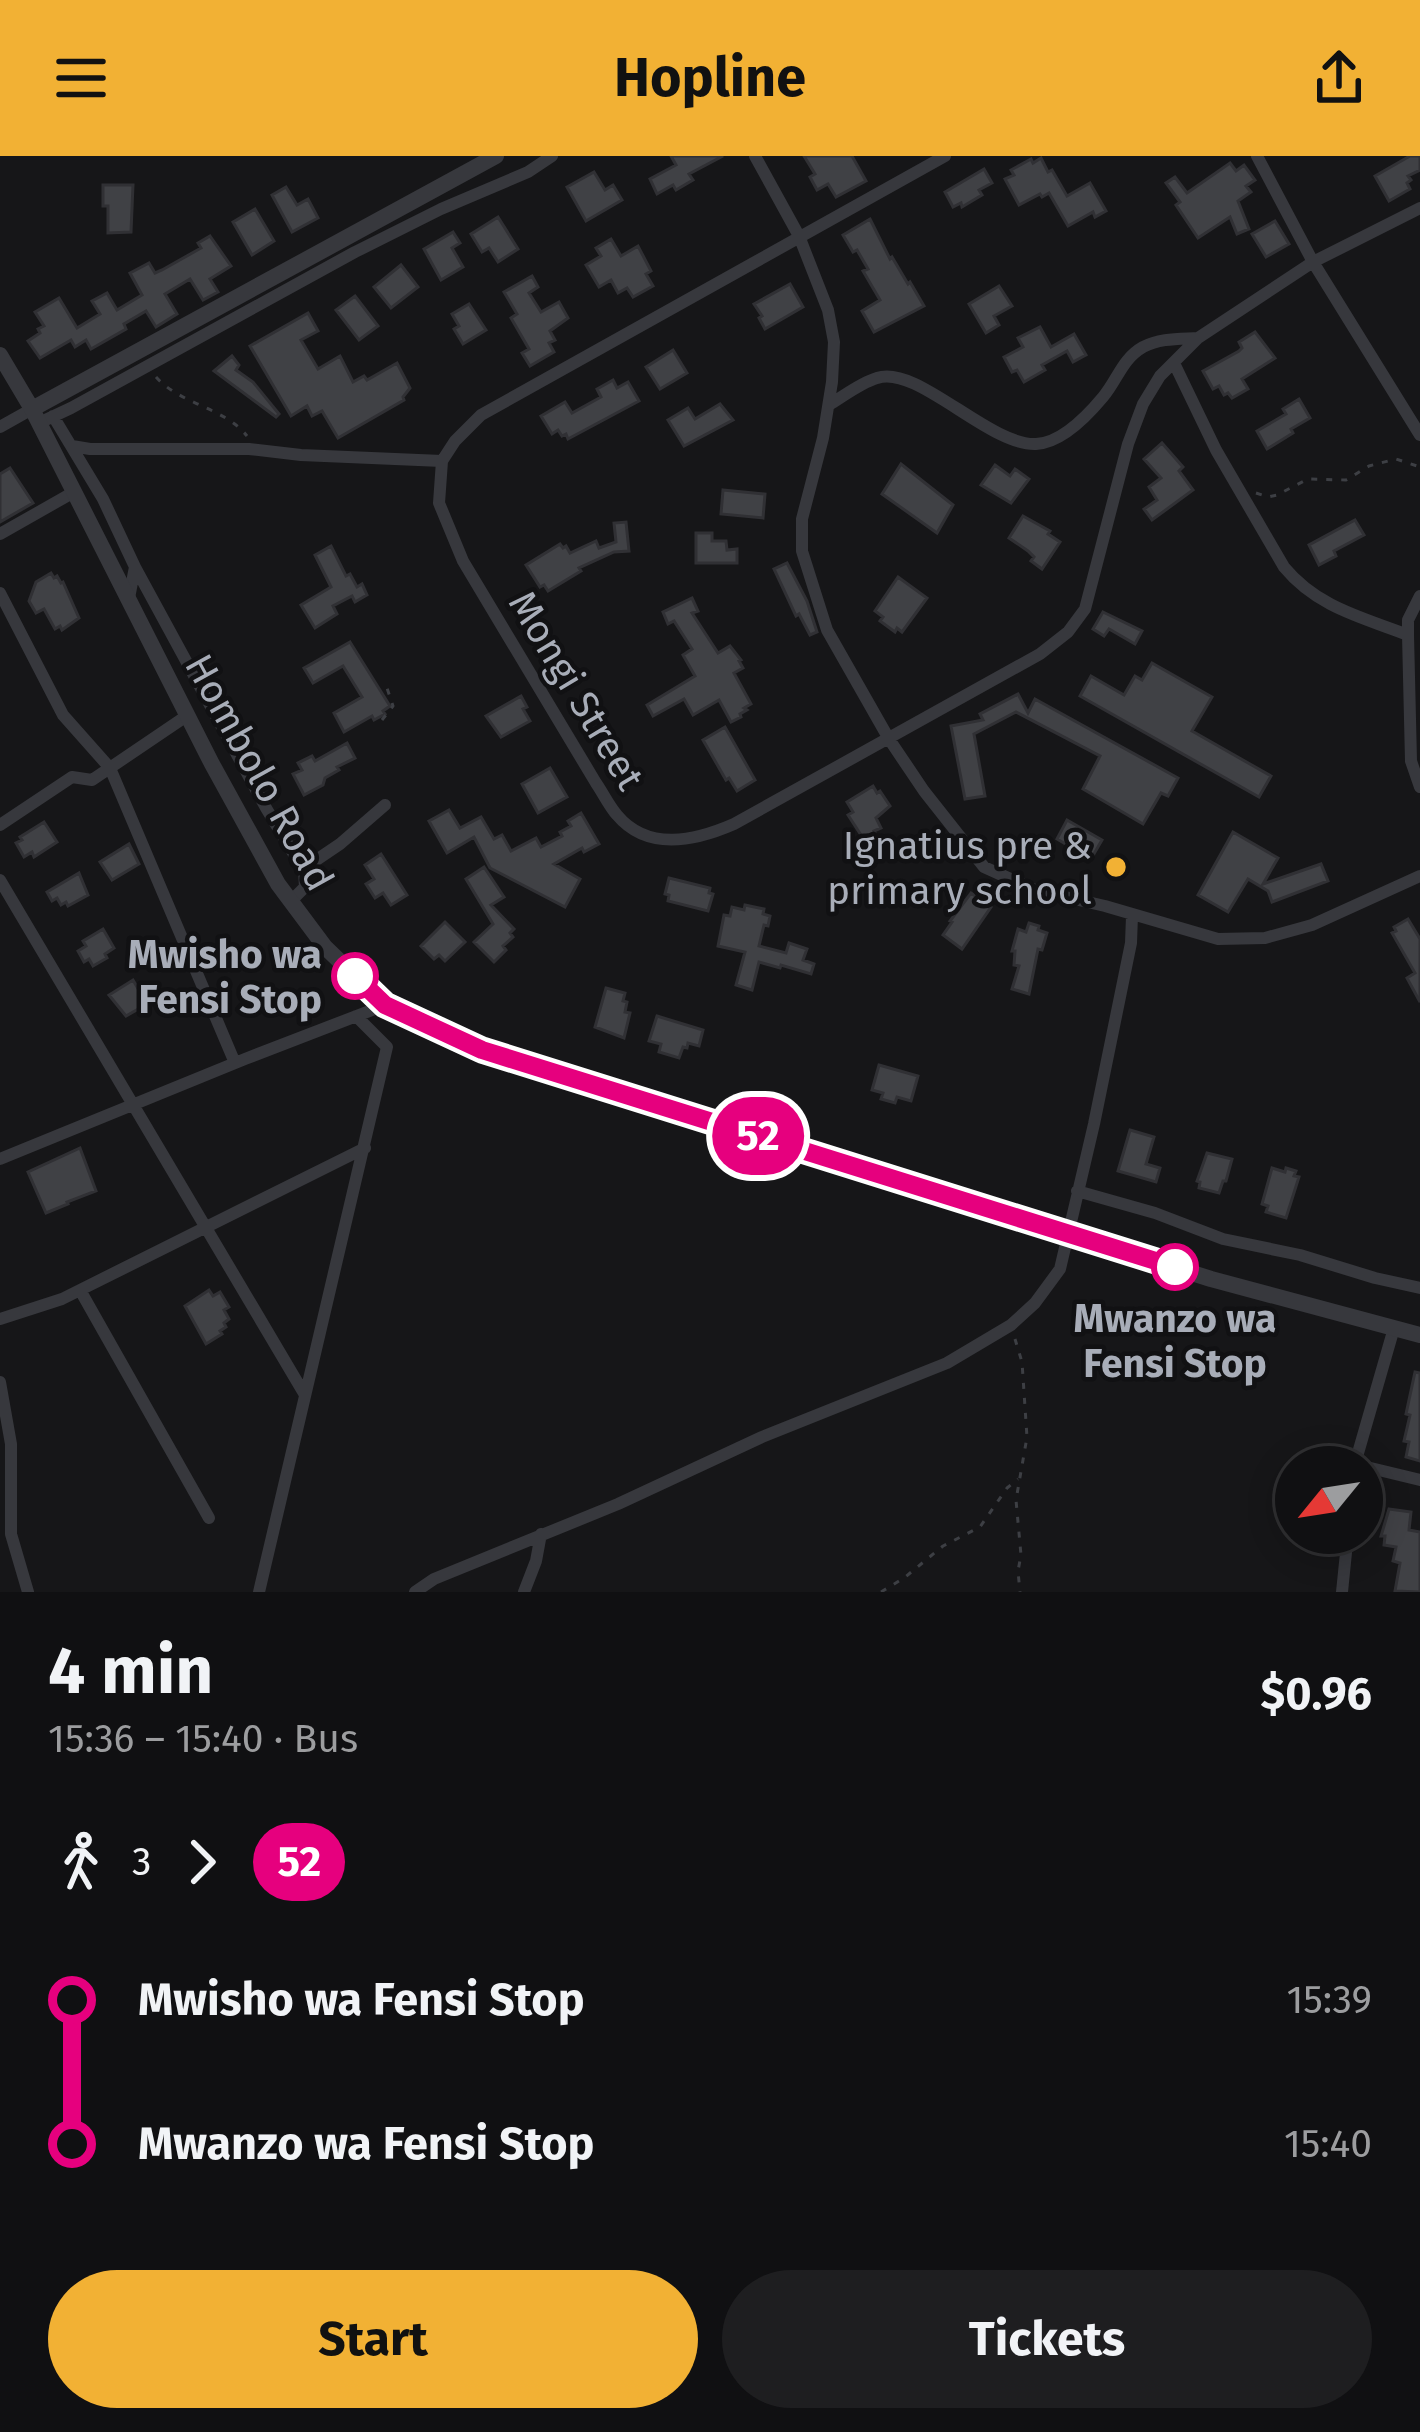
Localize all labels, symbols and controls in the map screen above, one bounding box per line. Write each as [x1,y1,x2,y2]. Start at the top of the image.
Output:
icon: menu [48,45,114,111]
icon: share [1306,45,1372,111]
text: Hopline [614,46,806,110]
street label: Mongi Street [499,583,654,799]
street label: Hombolo Road [175,646,343,899]
place label: Ignatius pre & primary school [827,823,1092,914]
marker: Ignatius pre & primary school [1103,854,1129,880]
place label: Mwisho wa Fensi Stop [128,932,322,1023]
marker: Mwisho wa Fensi Stop [333,954,377,998]
line badge: 52 [704,1097,812,1175]
text: 52 [736,1111,780,1161]
marker: Mwanzo wa Fensi Stop [1153,1245,1197,1289]
place label: Mwanzo wa Fensi Stop [1074,1296,1276,1387]
north arrow [1275,1446,1383,1554]
map controls [1275,1446,1383,1554]
text: 4 min [48,1631,213,1710]
text: $0.96 [1261,1667,1372,1721]
text: 15:36 – 15:40 · Bus [48,1716,358,1762]
icon: walk [48,1829,114,1895]
icon: forward [169,1829,235,1895]
text: 52 [277,1837,321,1887]
text: 3 [132,1839,151,1885]
text: Mwisho wa Fensi Stop [138,1973,585,2027]
text: 15:39 [1286,1977,1372,2023]
text: Mwanzo wa Fensi Stop [138,2117,594,2171]
text: 15:40 [1284,2121,1372,2167]
button: Start [48,2270,698,2408]
button: Tickets [722,2270,1372,2408]

